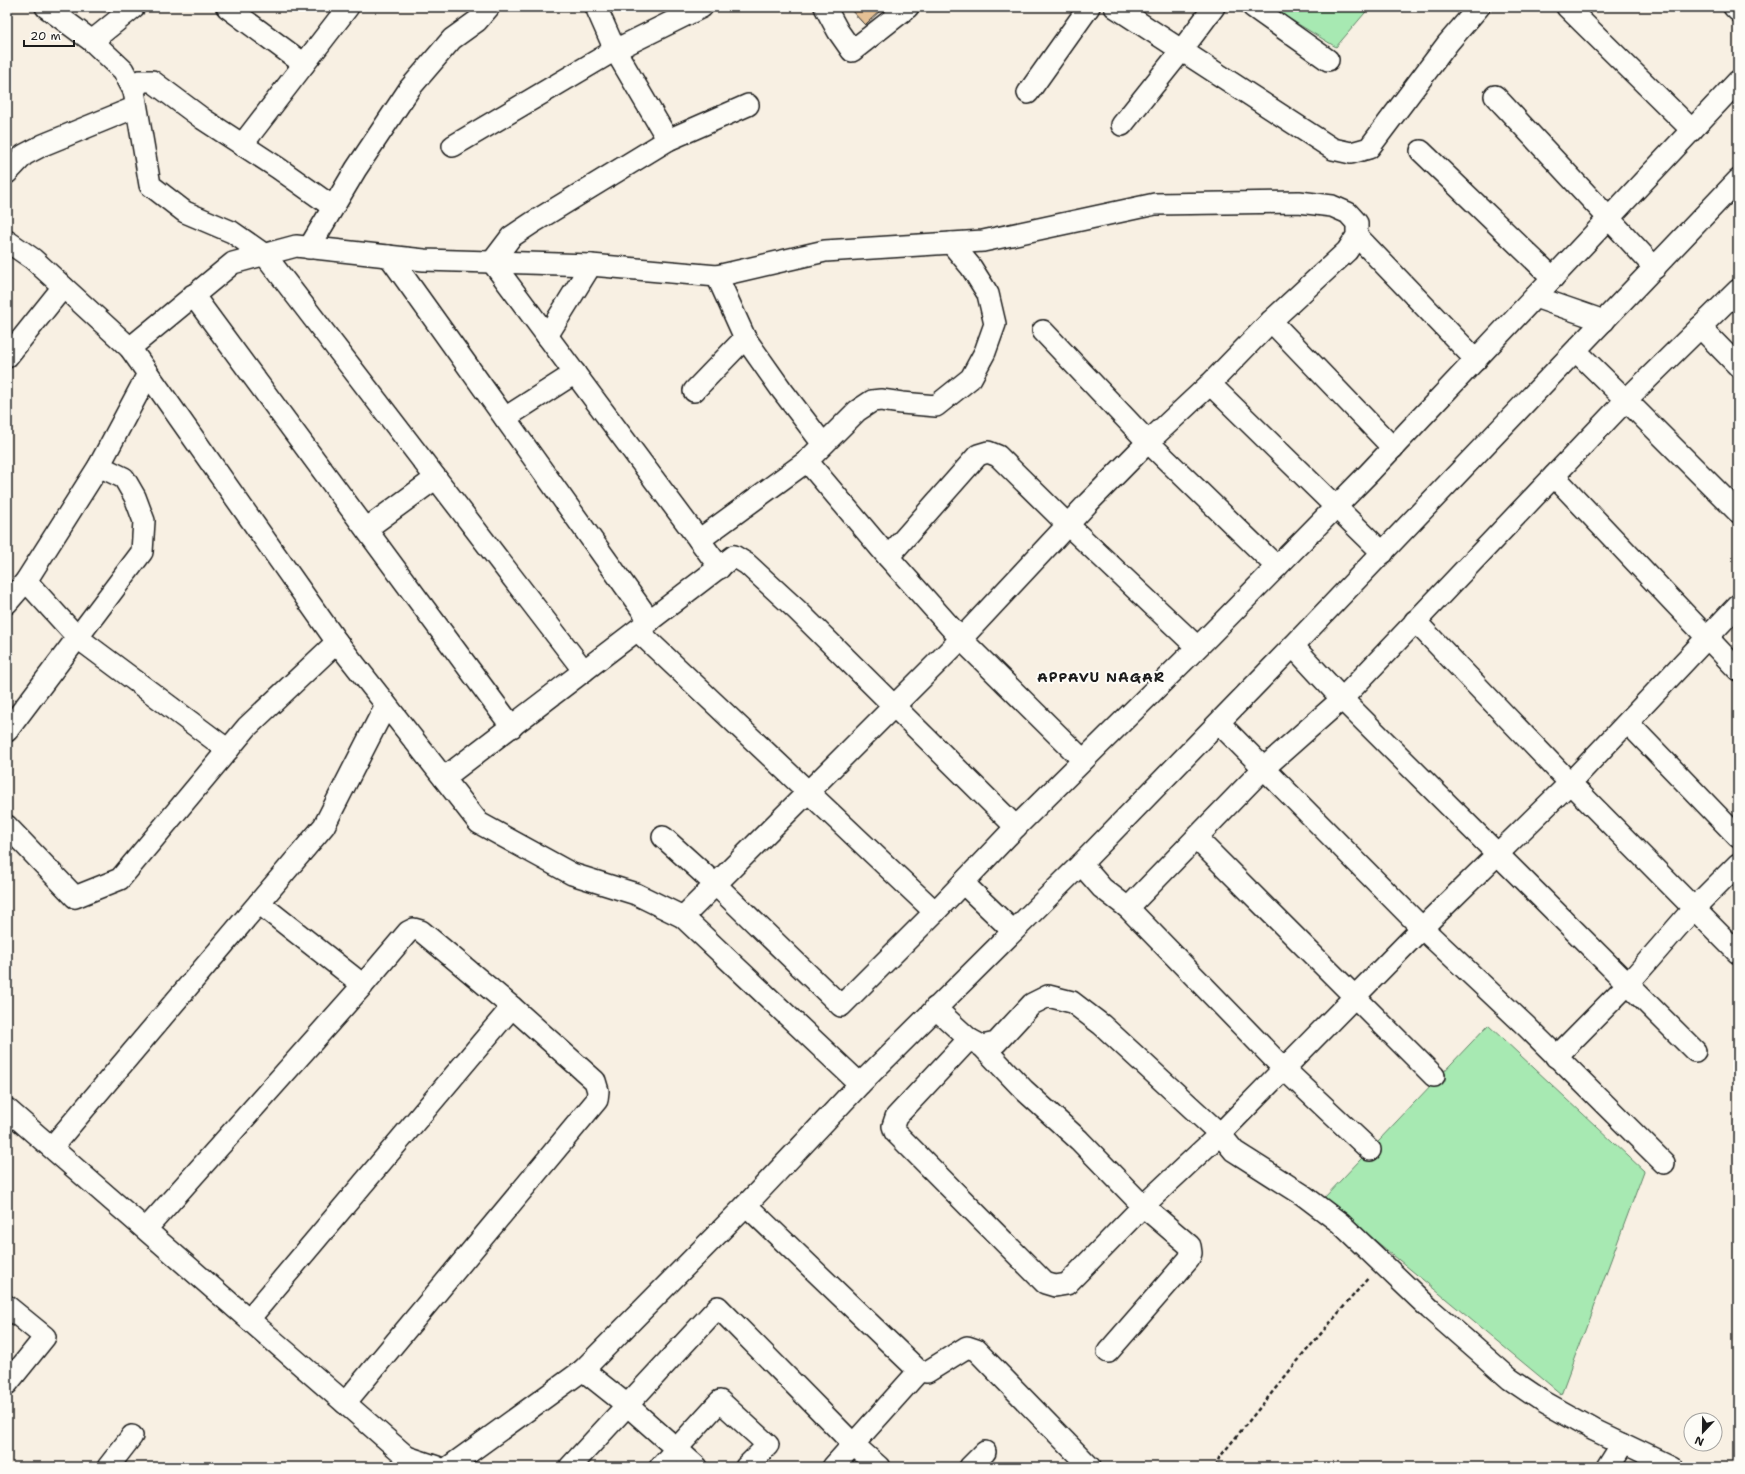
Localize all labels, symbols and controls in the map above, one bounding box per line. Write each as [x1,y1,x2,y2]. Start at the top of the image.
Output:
scale bar [24,22,74,48]
text: 20 m [30,28,61,44]
district label: APPAVU NAGAR [1037,668,1165,686]
north arrow [1683,1412,1723,1452]
text: N [1692,1432,1706,1449]

